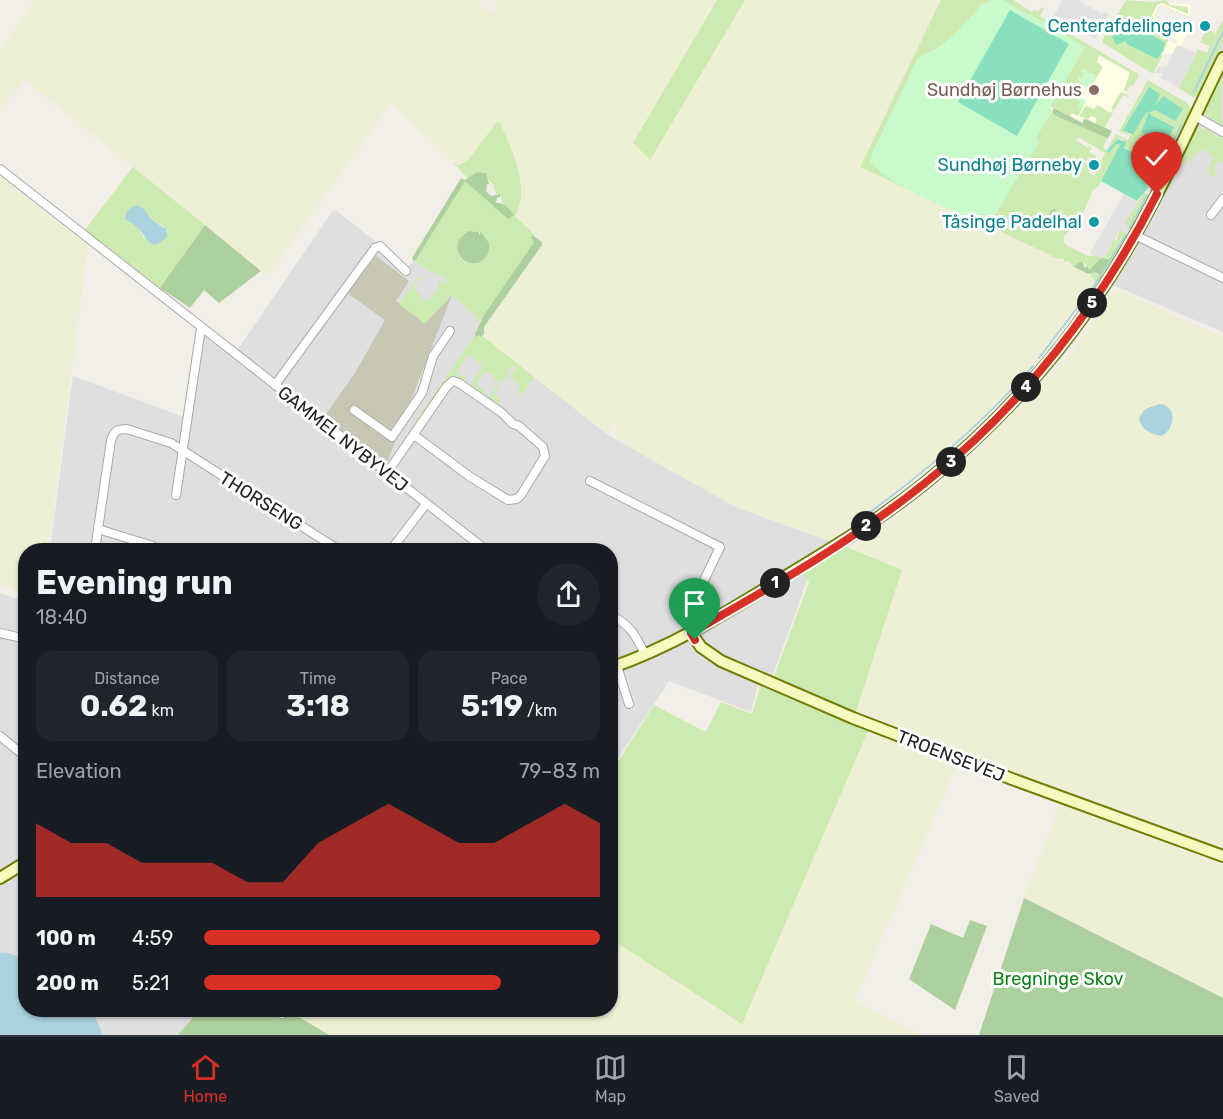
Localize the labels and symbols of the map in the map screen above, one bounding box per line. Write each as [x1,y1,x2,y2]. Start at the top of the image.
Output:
place label: Centerafdelingen [1048,15,1193,37]
marker: Centerafdelingen [1198,19,1212,33]
place label: Sundhøj Børnehus [927,79,1082,101]
marker: Sundhøj Børnehus [1087,83,1101,97]
pin [1131,132,1182,194]
place label: Sundhøj Børneby [938,154,1082,176]
marker: Sundhøj Børneby [1087,158,1101,172]
place label: Tåsinge Padelhal [942,211,1082,233]
marker: Tåsinge Padelhal [1087,215,1101,229]
pin: 5 [1077,288,1107,318]
pin: 4 [1011,372,1041,402]
street label: GAMMEL NYBYVEJ [274,381,412,497]
pin: 3 [936,447,966,477]
street label: THORSENG [215,467,307,535]
pin: 2 [851,511,881,541]
pin: 1 [760,568,790,598]
pin [669,578,720,640]
street label: TROENSEVEJ [894,725,1008,787]
park label: Bregninge Skov [993,968,1123,990]

